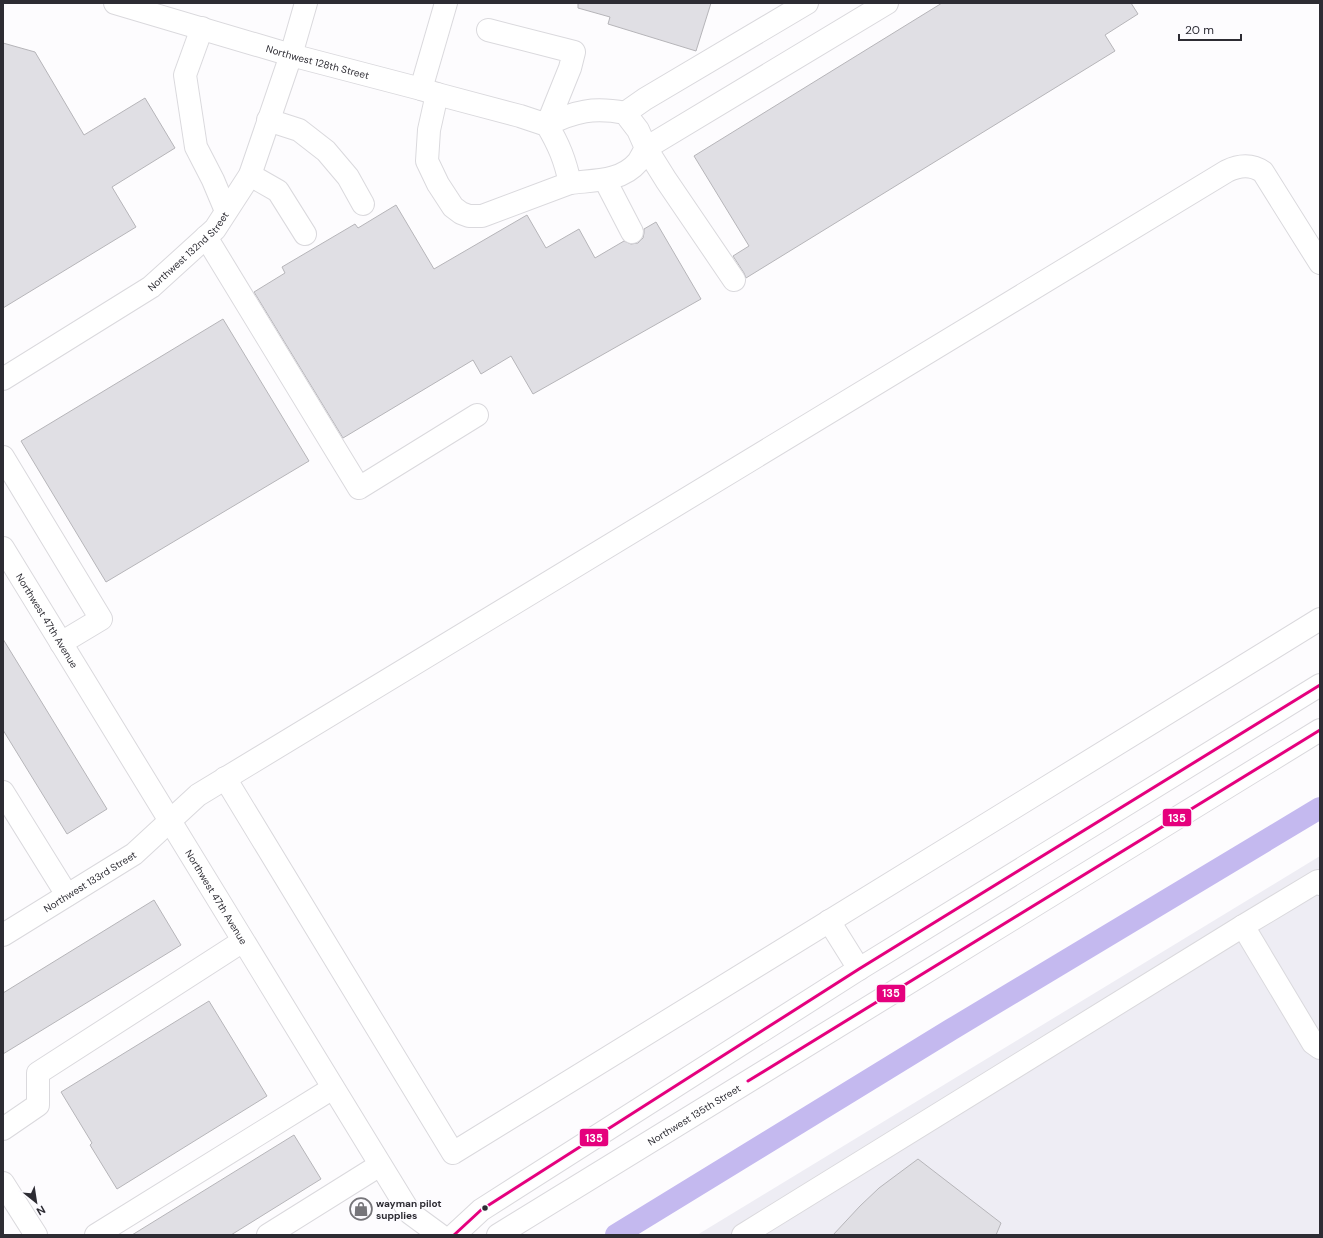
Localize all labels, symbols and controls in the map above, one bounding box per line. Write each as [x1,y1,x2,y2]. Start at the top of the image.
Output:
scale bar [1179,16,1241,42]
text: 20 m [1185,22,1214,38]
street label: Northwest 128th Street [265,41,371,82]
street label: Northwest 132nd Street [145,209,231,294]
street label: Northwest 47th Avenue [13,571,81,670]
line badge: 135 [1162,808,1192,827]
text: 135 [1168,811,1186,825]
street label: Northwest 47th Avenue [183,847,251,947]
street label: Northwest 133rd Street [41,848,139,915]
line badge: 135 [876,984,906,1003]
text: 135 [882,986,900,1000]
street label: Northwest 135th Street [645,1081,743,1148]
line badge: 135 [579,1128,609,1147]
text: 135 [585,1131,603,1145]
north arrow [16,1182,56,1222]
shop icon: wayman pilot supplies [348,1196,374,1222]
place label: wayman pilot supplies [376,1197,442,1222]
text: N [34,1203,48,1219]
unlabelled marker [480,1203,490,1213]

